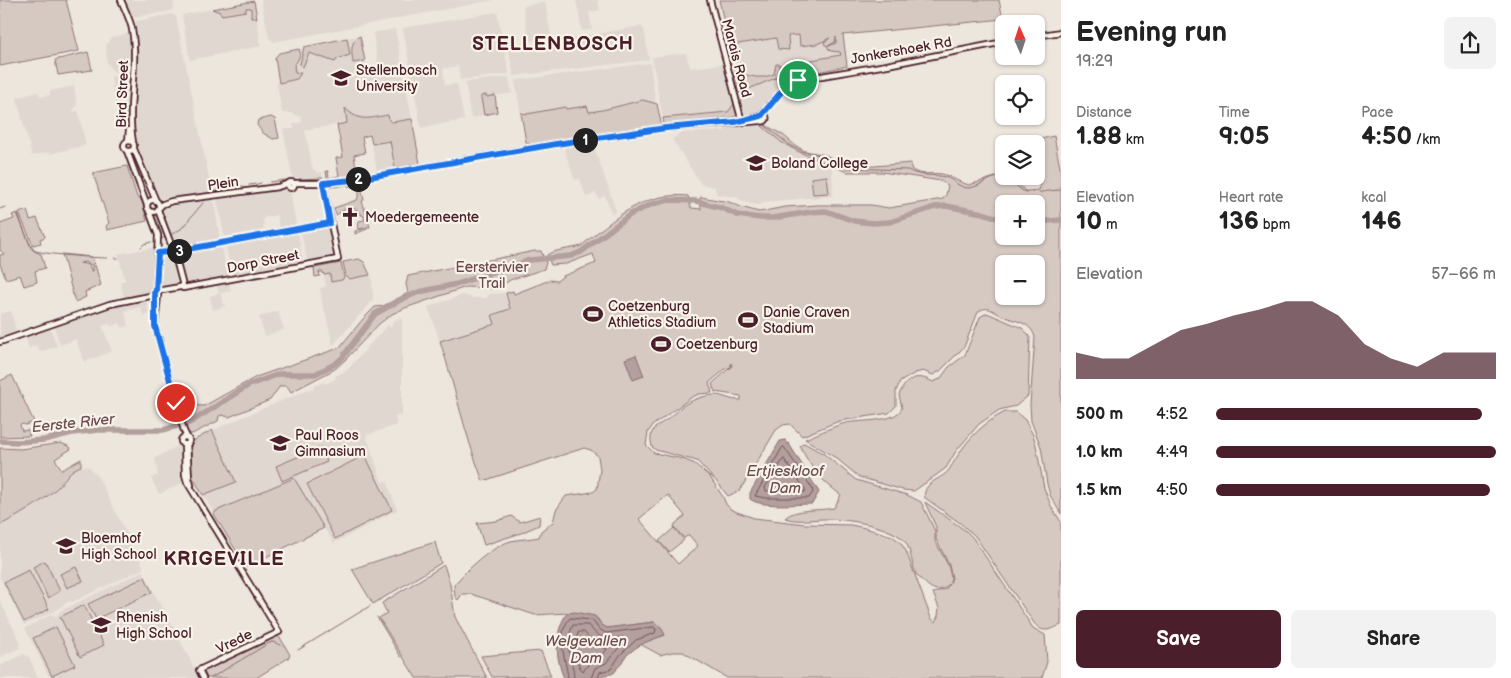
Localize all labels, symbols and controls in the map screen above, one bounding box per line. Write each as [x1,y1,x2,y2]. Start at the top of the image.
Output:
north arrow [995,15,1045,65]
map controls [995,15,1045,305]
text: Evening run [1076,16,1227,49]
street label: Marais Road [718,17,755,99]
button: share [1444,17,1496,69]
district label: STELLENBOSCH [472,33,634,56]
street label: Jonkershoek Rd [849,33,953,68]
text: 19:29 [1076,52,1113,71]
street label: Bird Street [113,59,132,128]
pin [777,59,819,101]
place label: Stellenbosch University [356,62,437,95]
icon: arrive [784,66,812,94]
school or university icon: Stellenbosch University [330,67,352,89]
button: locate [995,75,1045,125]
text: Distance [1076,104,1132,121]
text: Time [1219,104,1250,121]
text: Pace [1361,104,1393,121]
text: 1.88 [1076,121,1122,152]
text: 9:05 [1219,121,1269,152]
text: 4:50 [1361,121,1412,152]
pin: 1 [572,128,598,152]
text: km [1122,131,1144,148]
text: /km [1412,131,1441,148]
text: 1 [583,132,588,149]
button: layers [995,135,1045,185]
school or university icon: Boland College [745,152,767,174]
place label: Boland College [771,155,868,172]
pin: 2 [346,166,370,192]
text: 2 [354,171,363,188]
street label: Plein [206,173,240,194]
text: Elevation [1076,189,1134,206]
text: Heart rate [1219,189,1283,206]
text: kcal [1361,189,1386,206]
button: + [995,195,1045,245]
church icon: Moedergemeente [339,206,361,228]
text: 10 [1076,206,1102,237]
text: 136 [1219,206,1259,237]
text: 146 [1361,206,1402,237]
place label: Moedergemeente [365,209,479,226]
text: m [1102,216,1117,233]
text: bpm [1259,216,1290,233]
pin: 3 [166,238,192,264]
text: 3 [175,243,184,260]
street label: Dorp Street [226,246,301,277]
button: − [995,255,1045,305]
park label: Eersterivier Trail [456,259,529,292]
text: Elevation [1076,265,1143,284]
text: 57–66 m [1431,265,1496,284]
place label: Coetzenburg Athletics Stadium [608,298,716,331]
sports icon: Coetzenburg Athletics Stadium [582,303,604,325]
place label: Danie Craven Stadium [763,304,850,337]
sports icon: Danie Craven Stadium [737,309,759,331]
sports icon: Coetzenburg [650,333,672,355]
place label: Coetzenburg [676,336,758,353]
pin [155,382,197,424]
icon: check [162,389,190,417]
text: 500 m [1076,405,1123,424]
text: 4:52 [1156,405,1188,424]
water label: Eerste River [31,410,117,437]
place label: Paul Roos Gimnasium [295,427,366,460]
school or university icon: Paul Roos Gimnasium [269,432,291,454]
text: 1.0 km [1076,443,1123,462]
text: 4:49 [1156,443,1188,462]
water label: Ertjieskloof Dam [746,462,825,498]
text: 1.5 km [1076,481,1122,500]
text: 4:50 [1156,481,1188,500]
place label: Bloemhof High School [81,530,157,563]
school or university icon: Bloemhof High School [55,535,77,557]
district label: KRIGEVILLE [163,548,285,571]
place label: Rhenish High School [116,609,192,642]
button: Save [1076,610,1281,668]
button: Share [1291,610,1496,668]
school or university icon: Rhenish High School [90,614,112,636]
street label: Vrede [213,625,255,657]
water label: Welgevallen Dam [545,632,627,668]

